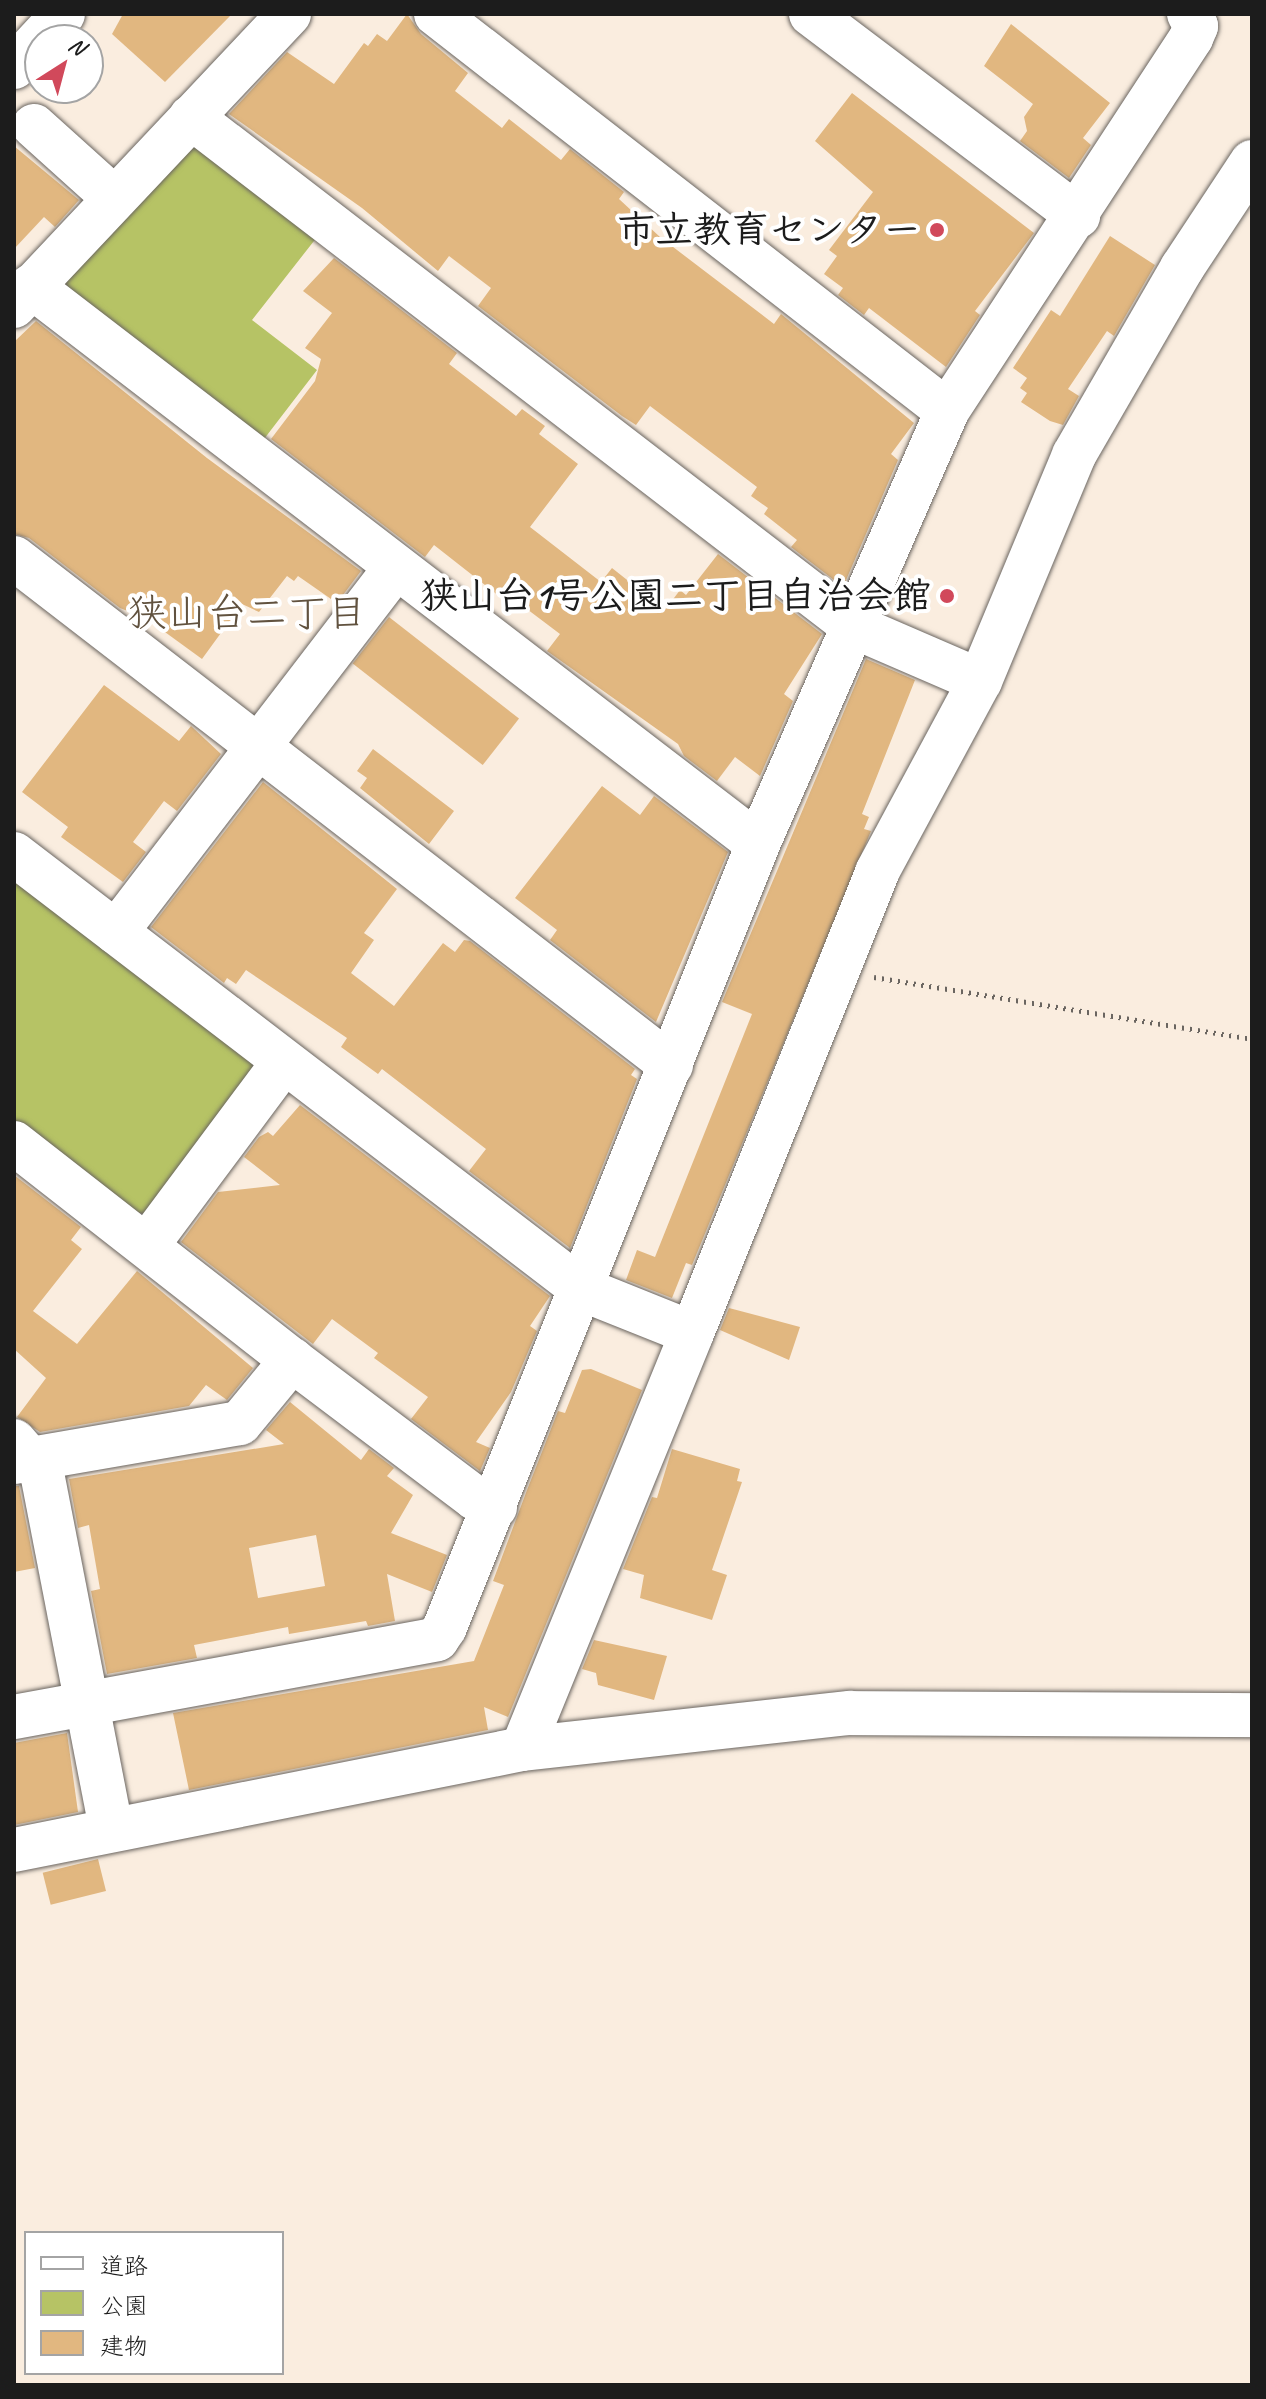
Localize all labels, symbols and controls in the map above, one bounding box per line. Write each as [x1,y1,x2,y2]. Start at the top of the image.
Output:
north arrow [24,24,104,104]
text: N [63,31,91,62]
place label: 市立教育センター [617,207,921,253]
marker: 市立教育センター [928,221,946,239]
place label: 狭山台1号公園二丁目自治会館 [420,573,931,619]
marker: 狭山台1号公園二丁目自治会館 [938,587,956,605]
district label: 狭山台二丁目 [127,589,367,637]
legend [24,2231,284,2375]
text: 道路 [100,2251,148,2281]
text: 公園 [100,2291,148,2321]
text: 建物 [100,2331,148,2361]

